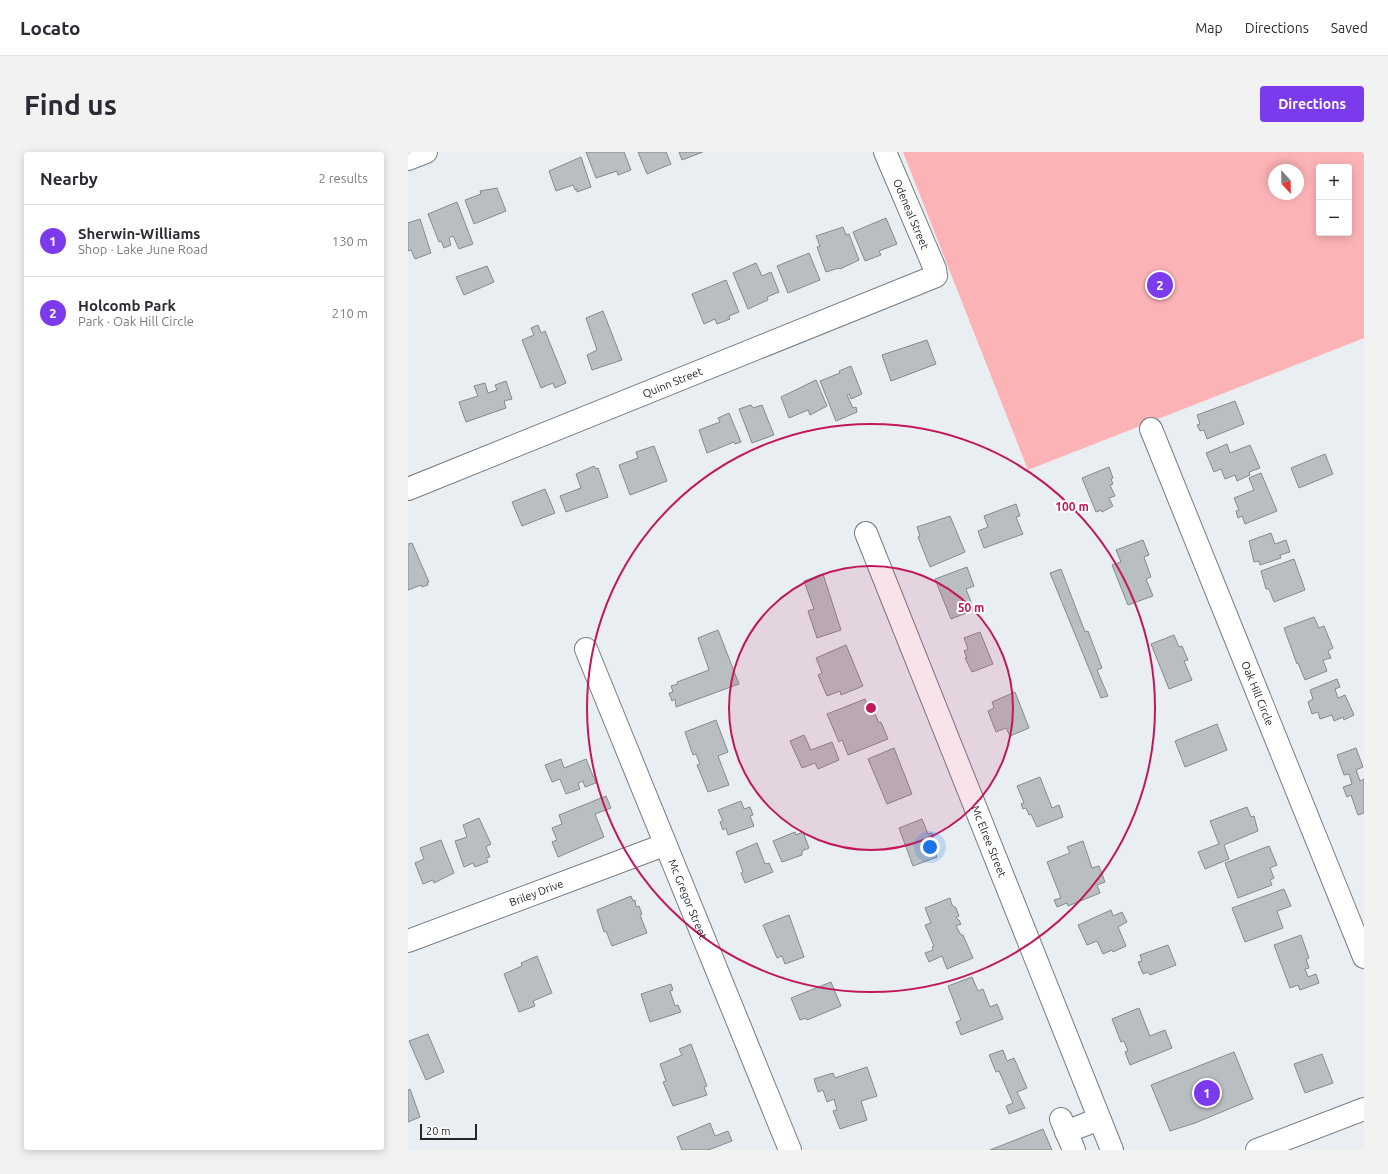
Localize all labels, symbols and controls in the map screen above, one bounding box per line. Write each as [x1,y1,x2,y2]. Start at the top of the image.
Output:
text: Locato [20,17,81,39]
text: Map [1195,20,1223,36]
text: Directions [1245,20,1309,36]
text: Saved [1331,20,1368,36]
button: Directions [1260,86,1364,122]
text: Find us [24,89,117,120]
north arrow [1268,164,1304,200]
map controls [1316,164,1352,236]
button: + [1316,164,1352,200]
text: Nearby [40,169,98,188]
text: 2 results [318,171,368,185]
street label: Odeneal Street [891,177,931,252]
button: − [1316,200,1352,236]
text: Sherwin-Williams [78,225,200,242]
text: 1 [49,234,57,248]
text: 130 m [332,234,368,248]
text: Shop · Lake June Road [78,242,208,256]
pin: 2 [1147,270,1173,300]
text: Holcomb Park [78,297,176,314]
text: 2 [49,306,57,320]
text: 210 m [332,306,368,320]
text: Park · Oak Hill Circle [78,314,194,328]
street label: Quinn Street [641,365,705,400]
text: 100 m [1055,500,1089,513]
text: 50 m [958,601,984,614]
street label: Oak Hill Circle [1239,659,1276,727]
centre of rings [864,701,878,715]
street label: Mc Elree Street [969,804,1009,879]
your location [920,837,940,857]
street label: Mc Gregor Street [666,857,710,941]
street label: Briley Drive [508,877,565,908]
pin: 1 [1194,1078,1220,1108]
scale bar [420,1122,477,1141]
text: 20 m [426,1125,450,1137]

